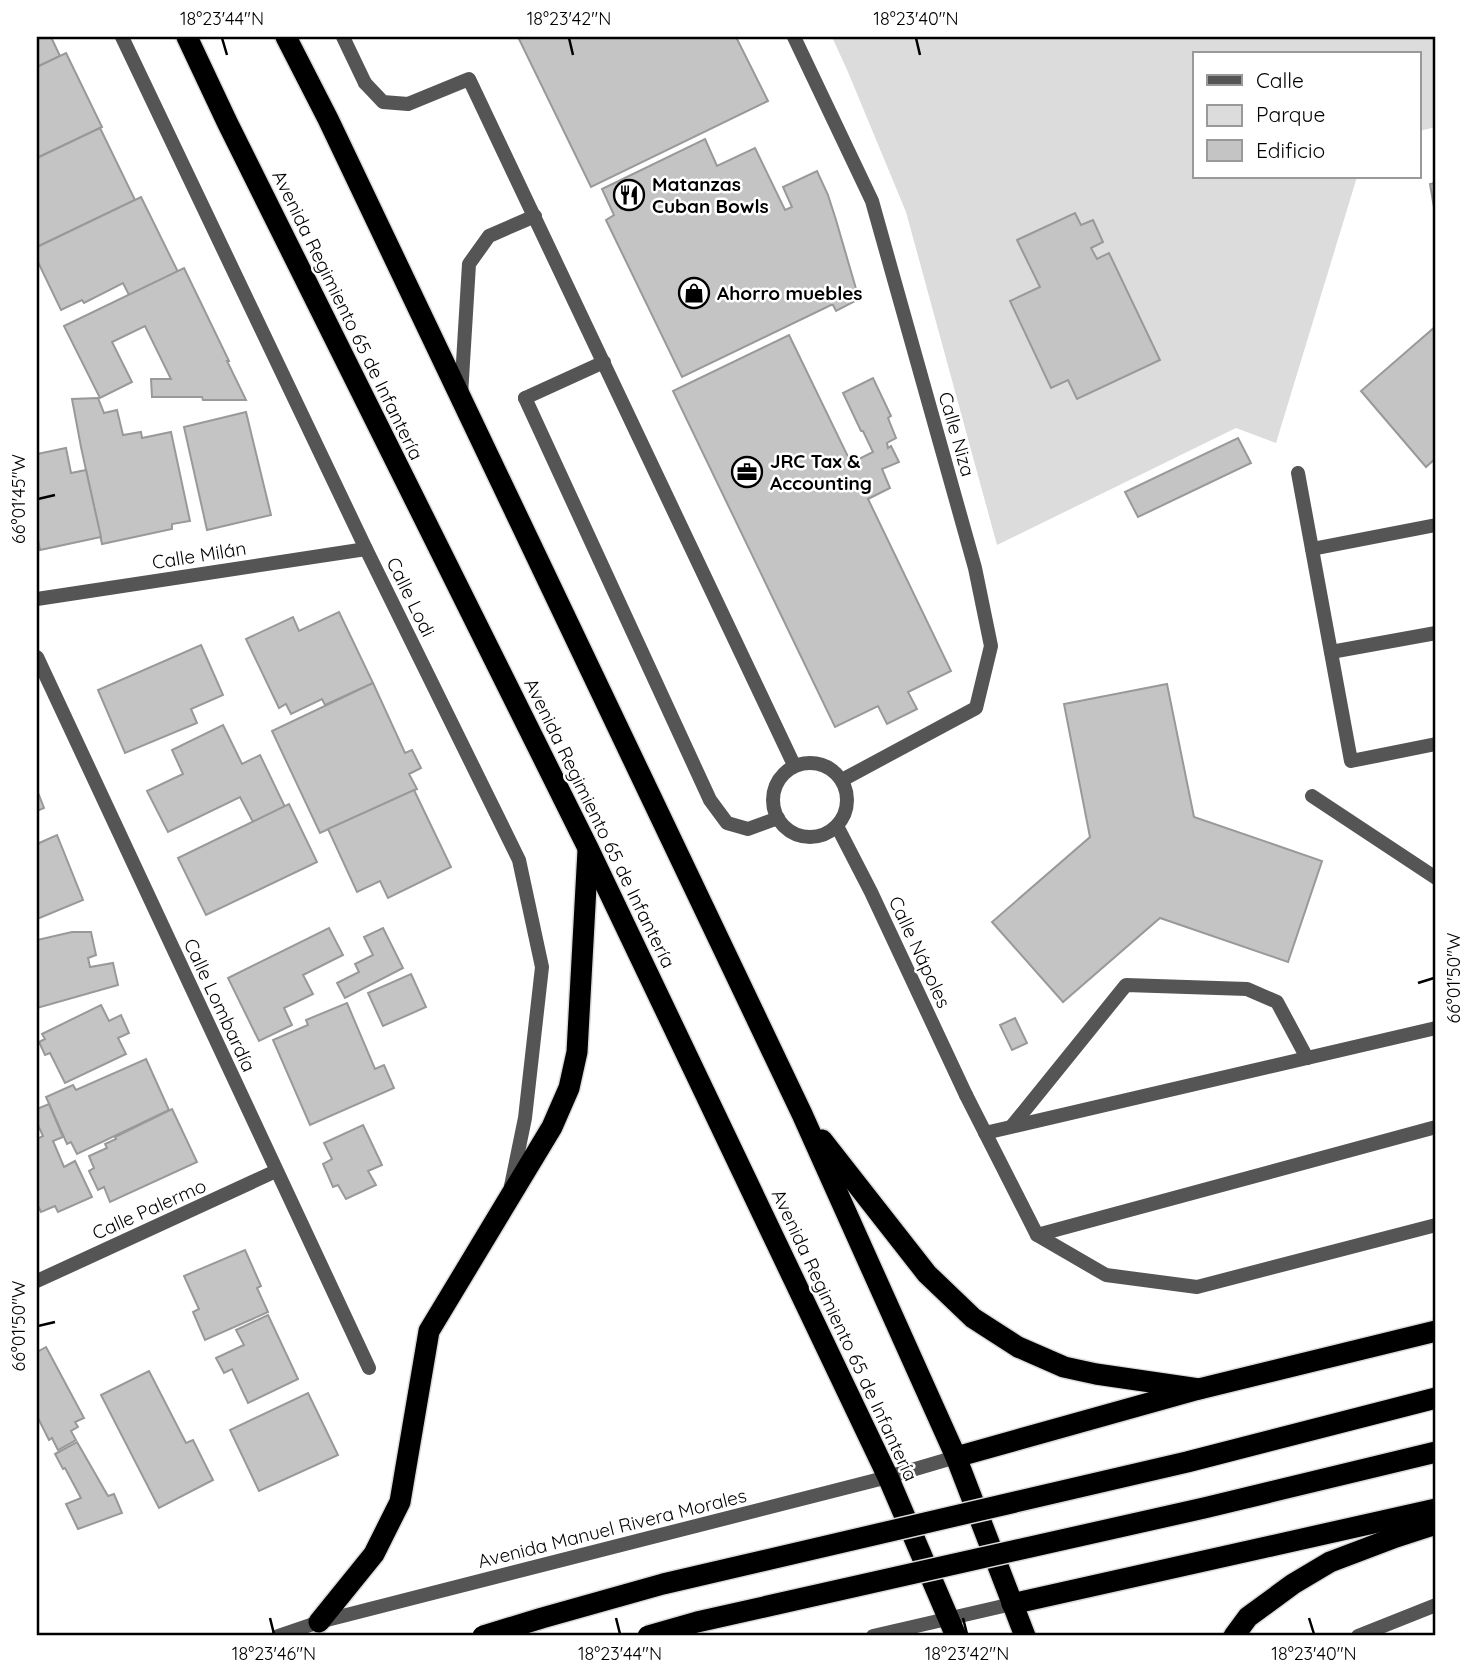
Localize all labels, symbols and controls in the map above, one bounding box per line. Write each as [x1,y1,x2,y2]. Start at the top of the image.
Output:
text: 18°23'44"N [180,7,264,30]
text: 18°23'42"N [527,7,611,30]
text: 18°23'40"N [873,7,959,30]
legend [1193,52,1420,178]
text: Calle [1256,67,1304,93]
text: Parque [1256,101,1325,127]
text: Edificio [1256,137,1325,163]
street label: Avenida Regimiento 65 de Infantería [267,166,429,464]
place label: Matanzas Cuban Bowls [652,172,769,218]
restaurant icon: Matanzas Cuban Bowls [612,178,646,212]
shop icon: Ahorro muebles [677,276,711,310]
place label: Ahorro muebles [717,281,863,305]
street label: Calle Niza [933,389,981,479]
place label: JRC Tax & Accounting [770,449,872,495]
text: 66°01'45"W [7,454,30,544]
office icon: JRC Tax & Accounting [730,455,764,489]
street label: Calle Milán [150,536,248,574]
street label: Calle Lodi [381,553,441,641]
street label: Avenida Regimiento 65 de Infantería [519,674,681,972]
street label: Calle Nápoles [884,892,956,1012]
text: 66°01'50"W [1442,933,1465,1024]
street label: Calle Lombardía [179,935,261,1075]
street label: Calle Palermo [88,1173,210,1245]
street label: Avenida Regimiento 65 de Infantería [767,1185,923,1485]
text: 66°01'50"W [7,1281,30,1372]
street label: Avenida Manuel Rivera Morales [475,1483,749,1573]
text: 18°23'46"N [232,1642,316,1665]
text: 18°23'44"N [578,1642,662,1665]
text: 18°23'42"N [925,1642,1009,1665]
text: 18°23'40"N [1271,1642,1357,1665]

